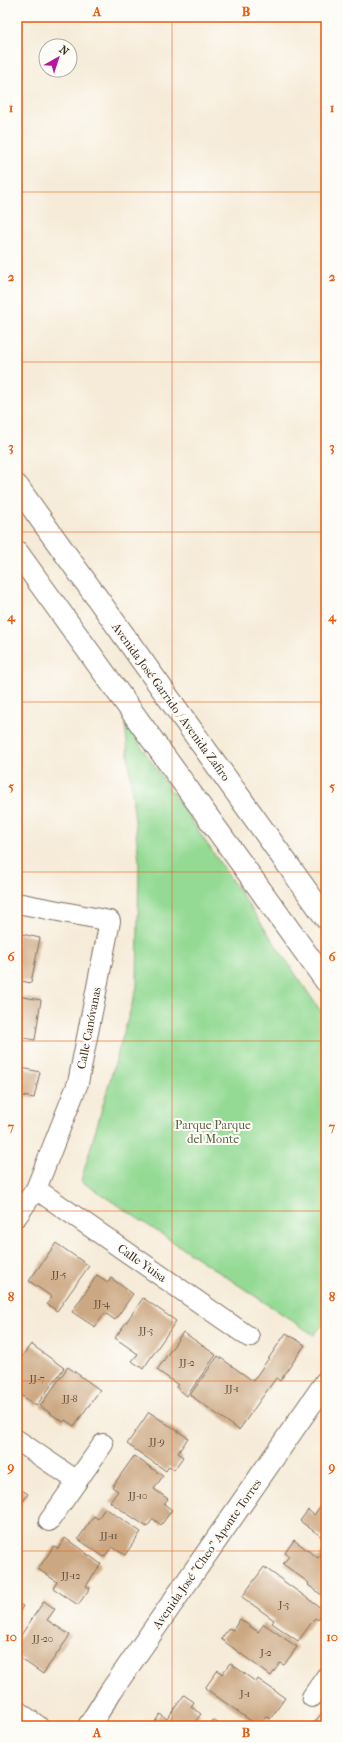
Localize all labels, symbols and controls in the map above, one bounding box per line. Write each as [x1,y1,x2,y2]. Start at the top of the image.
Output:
text: A [92,4,102,19]
text: B [242,4,251,19]
north arrow [38,38,78,78]
text: N [57,43,72,59]
text: 1 [9,100,14,115]
text: 1 [330,100,335,115]
text: 2 [8,269,15,284]
text: 2 [329,269,336,284]
text: 3 [8,439,14,455]
text: 3 [329,439,335,455]
text: 4 [6,609,16,625]
text: 4 [327,609,337,625]
street label: Avenida José Garrido / Avenida Zafiro [108,619,233,784]
text: 5 [8,779,14,794]
text: 5 [329,779,335,794]
text: 6 [7,949,15,964]
text: 6 [328,949,336,964]
street label: Calle Canóvanas [74,985,104,1070]
park label: Parque Parque del Monte [175,1118,251,1146]
text: 7 [7,1119,15,1134]
text: 7 [328,1119,336,1134]
street label: Calle Yuisa [115,1241,169,1285]
house number: JJ-5 [51,1269,66,1281]
text: 8 [8,1289,15,1304]
text: 8 [329,1289,336,1304]
house number: JJ-4 [93,1298,111,1310]
house number: JJ-3 [138,1325,153,1337]
house number: JJ-2 [178,1357,195,1369]
house number: JJ-7 [29,1373,45,1385]
house number: JJ-1 [224,1383,239,1395]
house number: JJ-8 [61,1393,78,1405]
house number: JJ-9 [148,1436,165,1448]
text: 9 [7,1459,15,1475]
text: 9 [328,1459,336,1475]
street label: Avenida José "Cheo" Aponte Torres [149,1476,265,1632]
house number: JJ-10 [127,1490,148,1502]
house number: JJ-11 [99,1530,118,1542]
house number: JJ-12 [61,1570,80,1582]
house number: J-3 [278,1599,289,1611]
text: 10 [5,1629,17,1644]
text: 10 [326,1629,338,1644]
house number: JJ-20 [32,1633,53,1645]
house number: J-2 [259,1647,272,1659]
house number: J-1 [239,1688,250,1700]
text: A [92,1725,102,1740]
text: B [242,1725,251,1740]

